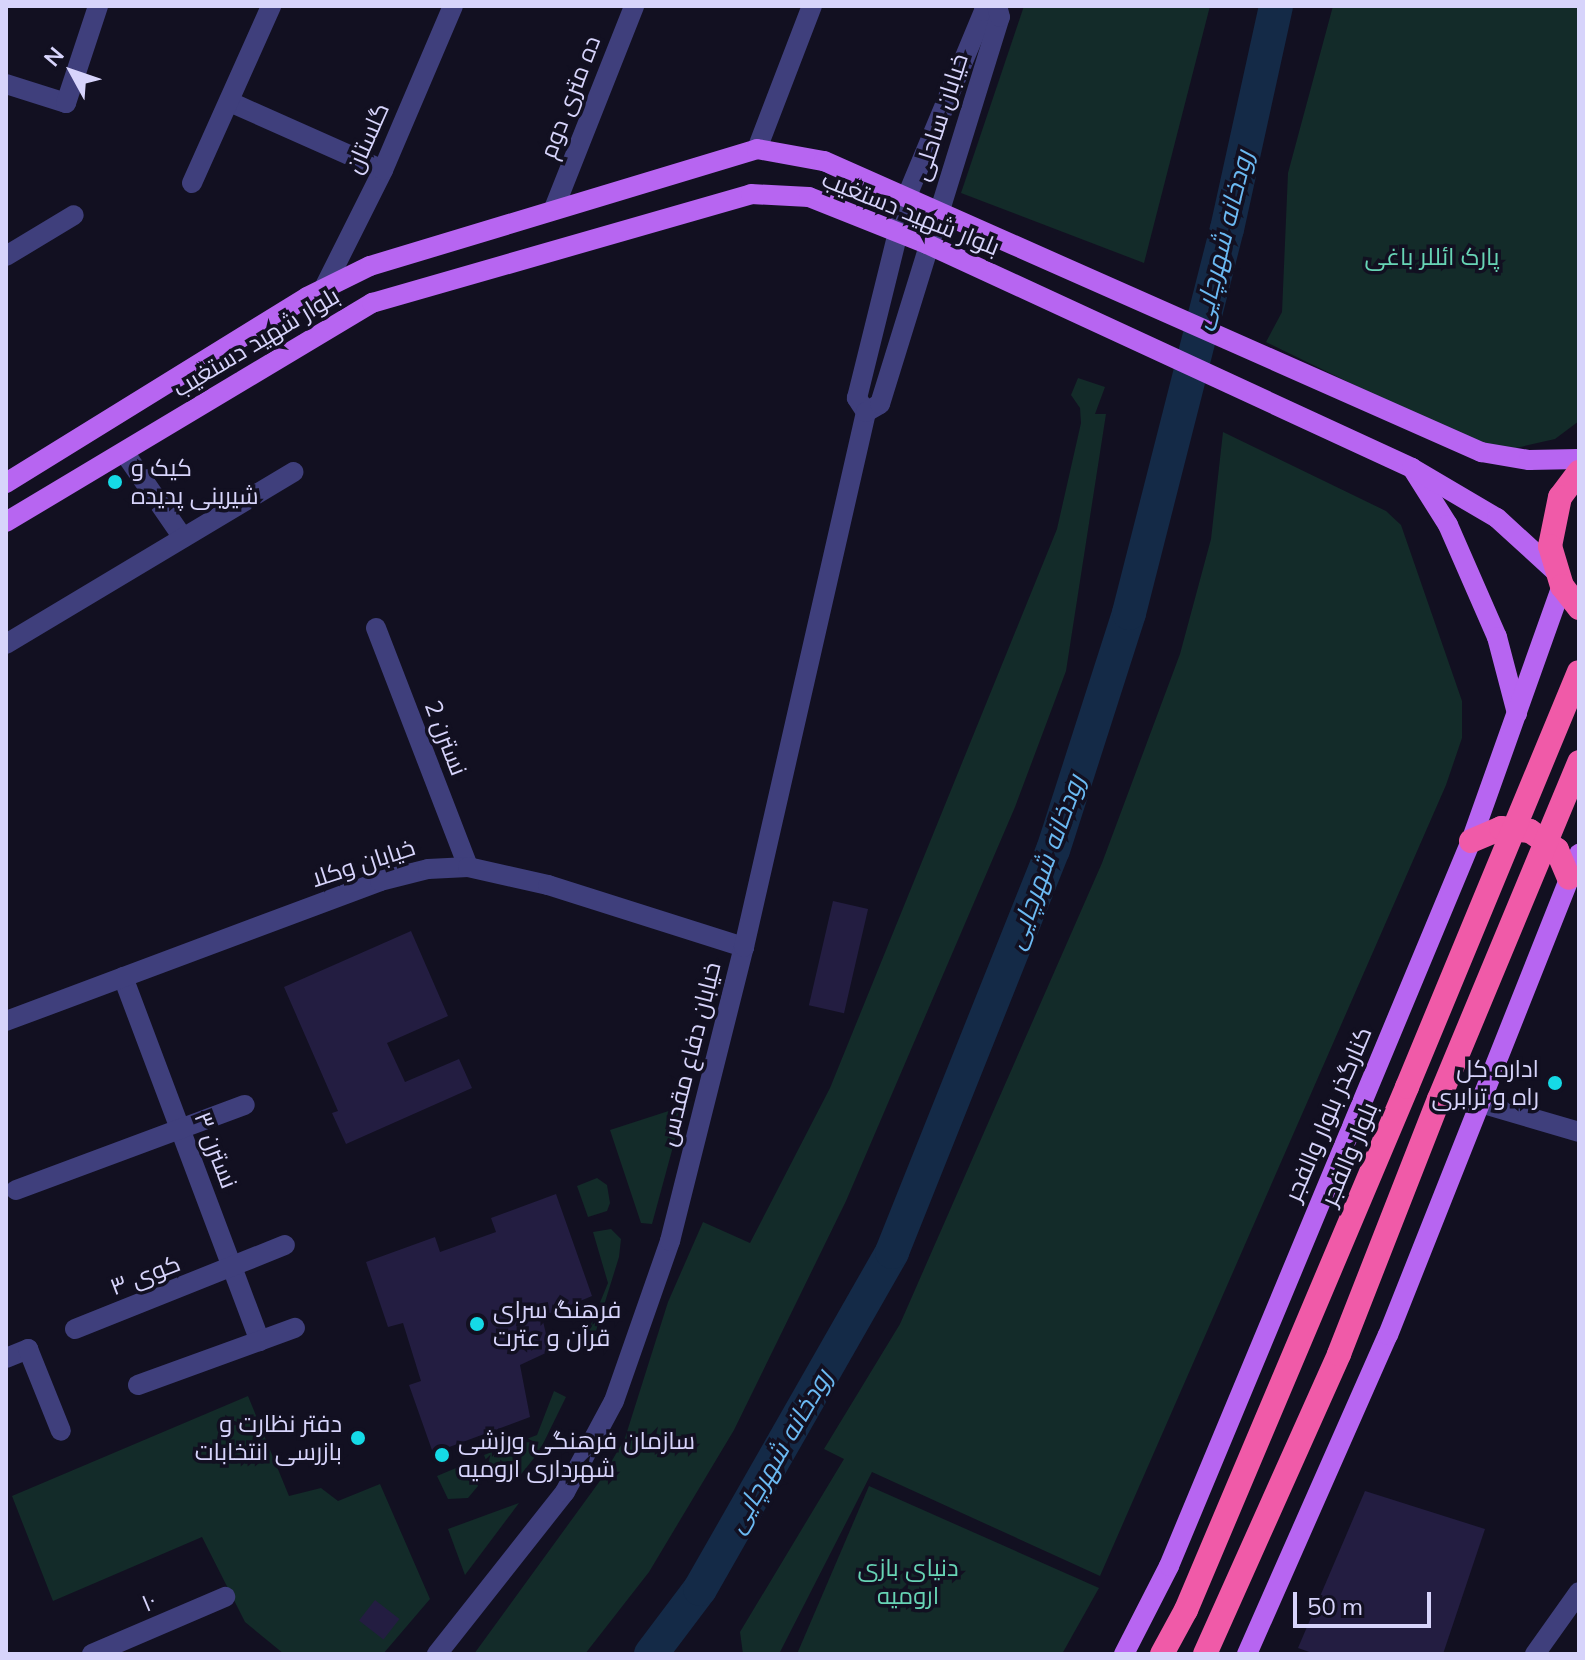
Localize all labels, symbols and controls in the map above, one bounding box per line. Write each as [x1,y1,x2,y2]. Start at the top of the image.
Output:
north arrow [32,32,112,112]
street label: ده متری دوم [533,32,607,162]
text: N [38,41,70,72]
street label: خیابان ساحلی [906,50,974,184]
street label: گلستان [339,98,395,178]
water label: رودخانه شهرچایی [1185,147,1259,333]
street label: بلوار شهید دستغیب [818,164,1004,262]
park label: پارک ائللر باغی [1365,243,1499,271]
street label: بلوار شهید دستغیب [168,281,344,403]
place label: کیک و شیرینی پدیده [131,454,259,510]
marker: کیک و شیرینی پدیده [106,473,124,491]
street label: نسترن 2 [419,696,473,780]
water label: رودخانه شهرچایی [999,771,1091,953]
street label: خیابان وکلا [307,833,419,893]
street label: خیابان دفاع مقدس [653,959,727,1149]
street label: کنارگذر بلوار والفجر [1278,1022,1378,1206]
place label: اداره کل راه و ترابری [1431,1055,1539,1111]
marker: اداره کل راه و ترابری [1546,1074,1564,1092]
street label: بلوار والفجر [1314,1098,1384,1210]
street label: نسترن ۳ [188,1108,244,1192]
street label: کوی ۳ [106,1249,184,1301]
place label: فرهنگ سرای قرآن و عترت [493,1296,621,1352]
marker: فرهنگ سرای قرآن و عترت [468,1315,486,1333]
water label: رودخانه شهرچایی [720,1364,838,1538]
place label: دفتر نظارت و بازرسی انتخابات [195,1410,342,1466]
place label: سازمان فرهنگی ورزشی شهرداری ارومیه [458,1427,695,1483]
marker: دفتر نظارت و بازرسی انتخابات [349,1429,367,1447]
marker: سازمان فرهنگی ورزشی شهرداری ارومیه [433,1446,451,1464]
park label: دنیای بازی ارومیه [857,1554,959,1610]
scale bar [1297,1576,1435,1626]
street label: ۱۰ [137,1586,161,1618]
text: 50 m [1307,1591,1363,1621]

